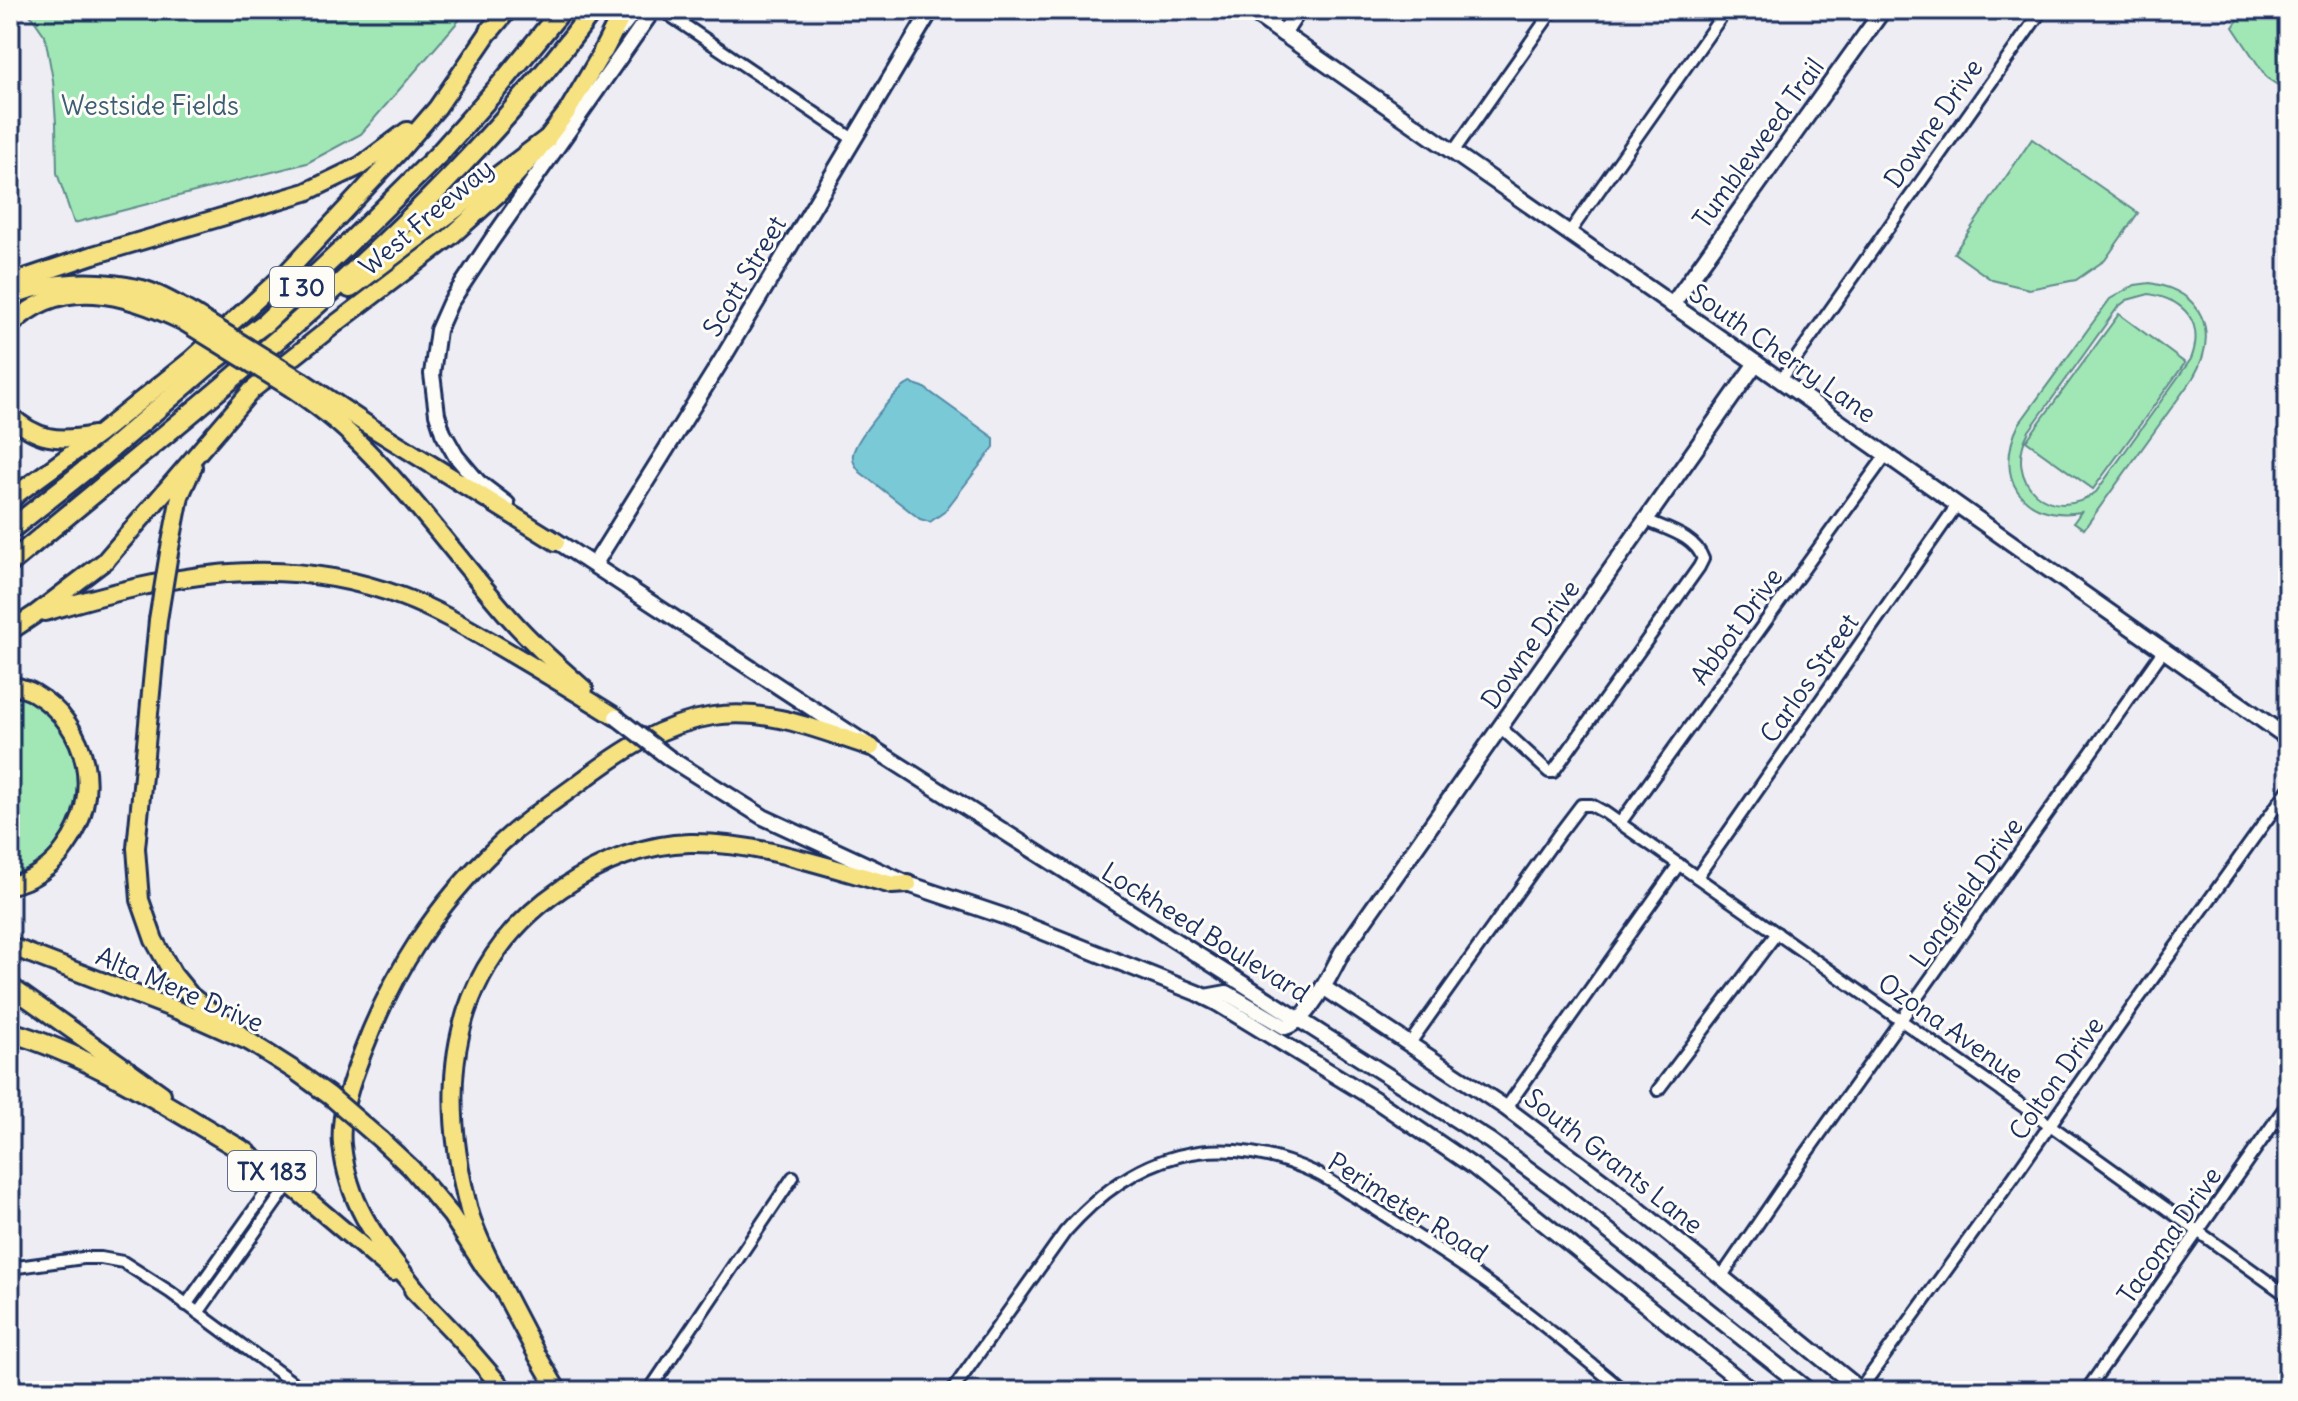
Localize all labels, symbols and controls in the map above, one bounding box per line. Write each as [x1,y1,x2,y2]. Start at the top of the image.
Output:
street label: Tumbleweed Trail [1685,51,1831,235]
street label: Downe Drive [1876,52,1990,194]
park label: Westside Fields [61,89,239,122]
street label: West Freeway [352,151,500,283]
street label: Scott Street [695,209,793,342]
road number: I 30 [270,267,334,307]
street label: South Cherry Lane [1683,276,1883,430]
street label: Abbot Drive [1683,561,1789,691]
street label: Downe Drive [1473,573,1587,715]
street label: Carlos Street [1752,607,1866,749]
street label: Longfield Drive [1902,811,2030,973]
street label: Lockheed Boulevard [1096,855,1316,1009]
street label: Alta Mere Drive [91,939,269,1039]
street label: Ozona Avenue [1872,966,2030,1090]
street label: Colton Drive [2001,1010,2111,1146]
street label: South Grants Lane [1518,1081,1710,1241]
street label: Perimeter Road [1322,1145,1494,1269]
road number: TX 183 [228,1151,316,1191]
street label: Tacoma Drive [2110,1160,2228,1310]

